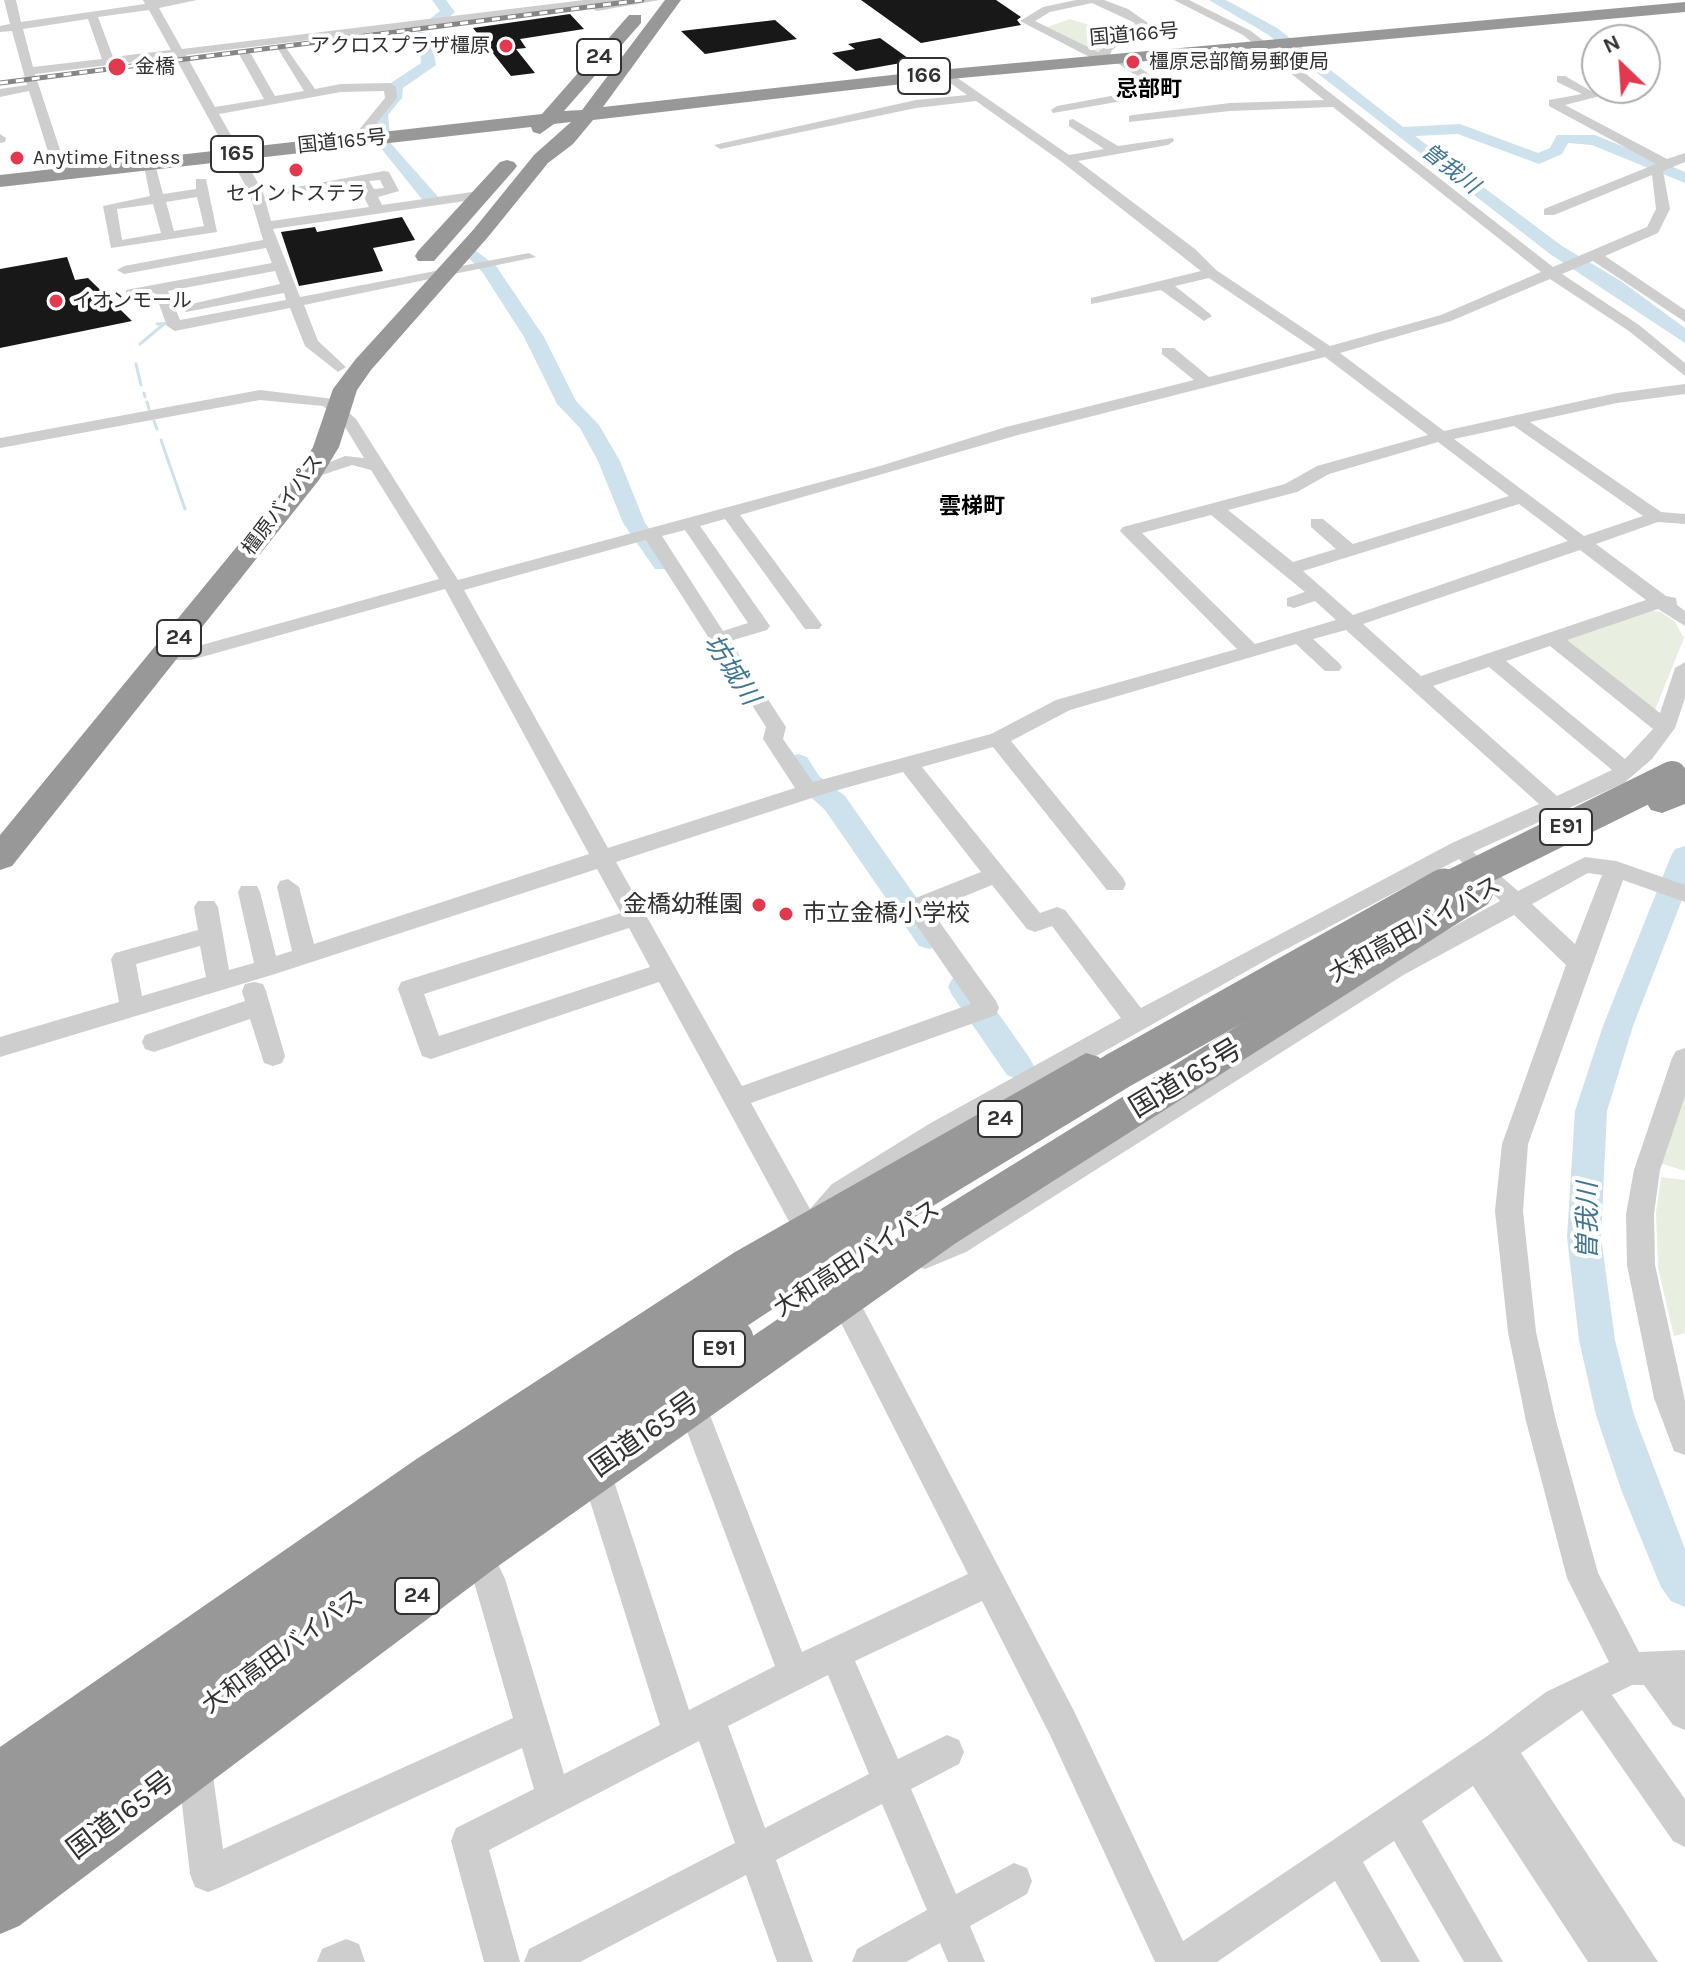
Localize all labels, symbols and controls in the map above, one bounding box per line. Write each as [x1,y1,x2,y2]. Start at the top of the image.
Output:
street label: 国道166号 [1088,19,1180,51]
north arrow [1581,24,1661,104]
text: N [1599,29,1624,59]
place label: アクロスプラザ橿原 [310,34,490,58]
marker: アクロスプラザ橿原 [497,37,515,55]
road number: 24 [577,39,621,75]
place label: 橿原忌部簡易郵便局 [1149,50,1329,74]
marker: 橿原忌部簡易郵便局 [1124,53,1142,71]
place label: 金橋 [135,55,175,79]
marker: 金橋 [106,56,128,78]
road number: 166 [898,58,950,94]
district label: 忌部町 [1116,77,1182,103]
street label: 国道165号 [296,125,388,159]
road number: 165 [211,136,263,172]
water label: 曽我川 [1416,138,1484,200]
place label: Anytime Fitness [33,146,180,170]
marker: Anytime Fitness [8,149,26,167]
marker: セイントステラ [287,161,305,179]
place label: セイントステラ [226,182,366,206]
place label: イオンモール [72,289,192,313]
marker: イオンモール [47,292,65,310]
street label: 橿原バイパス [237,450,329,560]
district label: 雲梯町 [939,494,1005,520]
road number: 24 [157,620,201,656]
water label: 坊城川 [697,629,765,711]
road number: E91 [1540,809,1592,845]
street label: 大和高田バイパス [1324,871,1506,989]
place label: 金橋幼稚園 [623,891,743,919]
marker: 金橋幼稚園 [750,896,768,914]
place label: 市立金橋小学校 [802,900,970,928]
marker: 市立金橋小学校 [777,905,795,923]
street label: 国道165号 [1124,1032,1248,1126]
road number: 24 [978,1101,1022,1137]
water label: 曽我川 [1573,1182,1605,1260]
street label: 大和高田バイパス [769,1195,945,1323]
road number: E91 [693,1331,745,1367]
street label: 国道165号 [584,1385,706,1485]
road number: 24 [395,1578,439,1614]
street label: 大和高田バイパス [197,1584,369,1720]
street label: 国道165号 [61,1765,181,1867]

